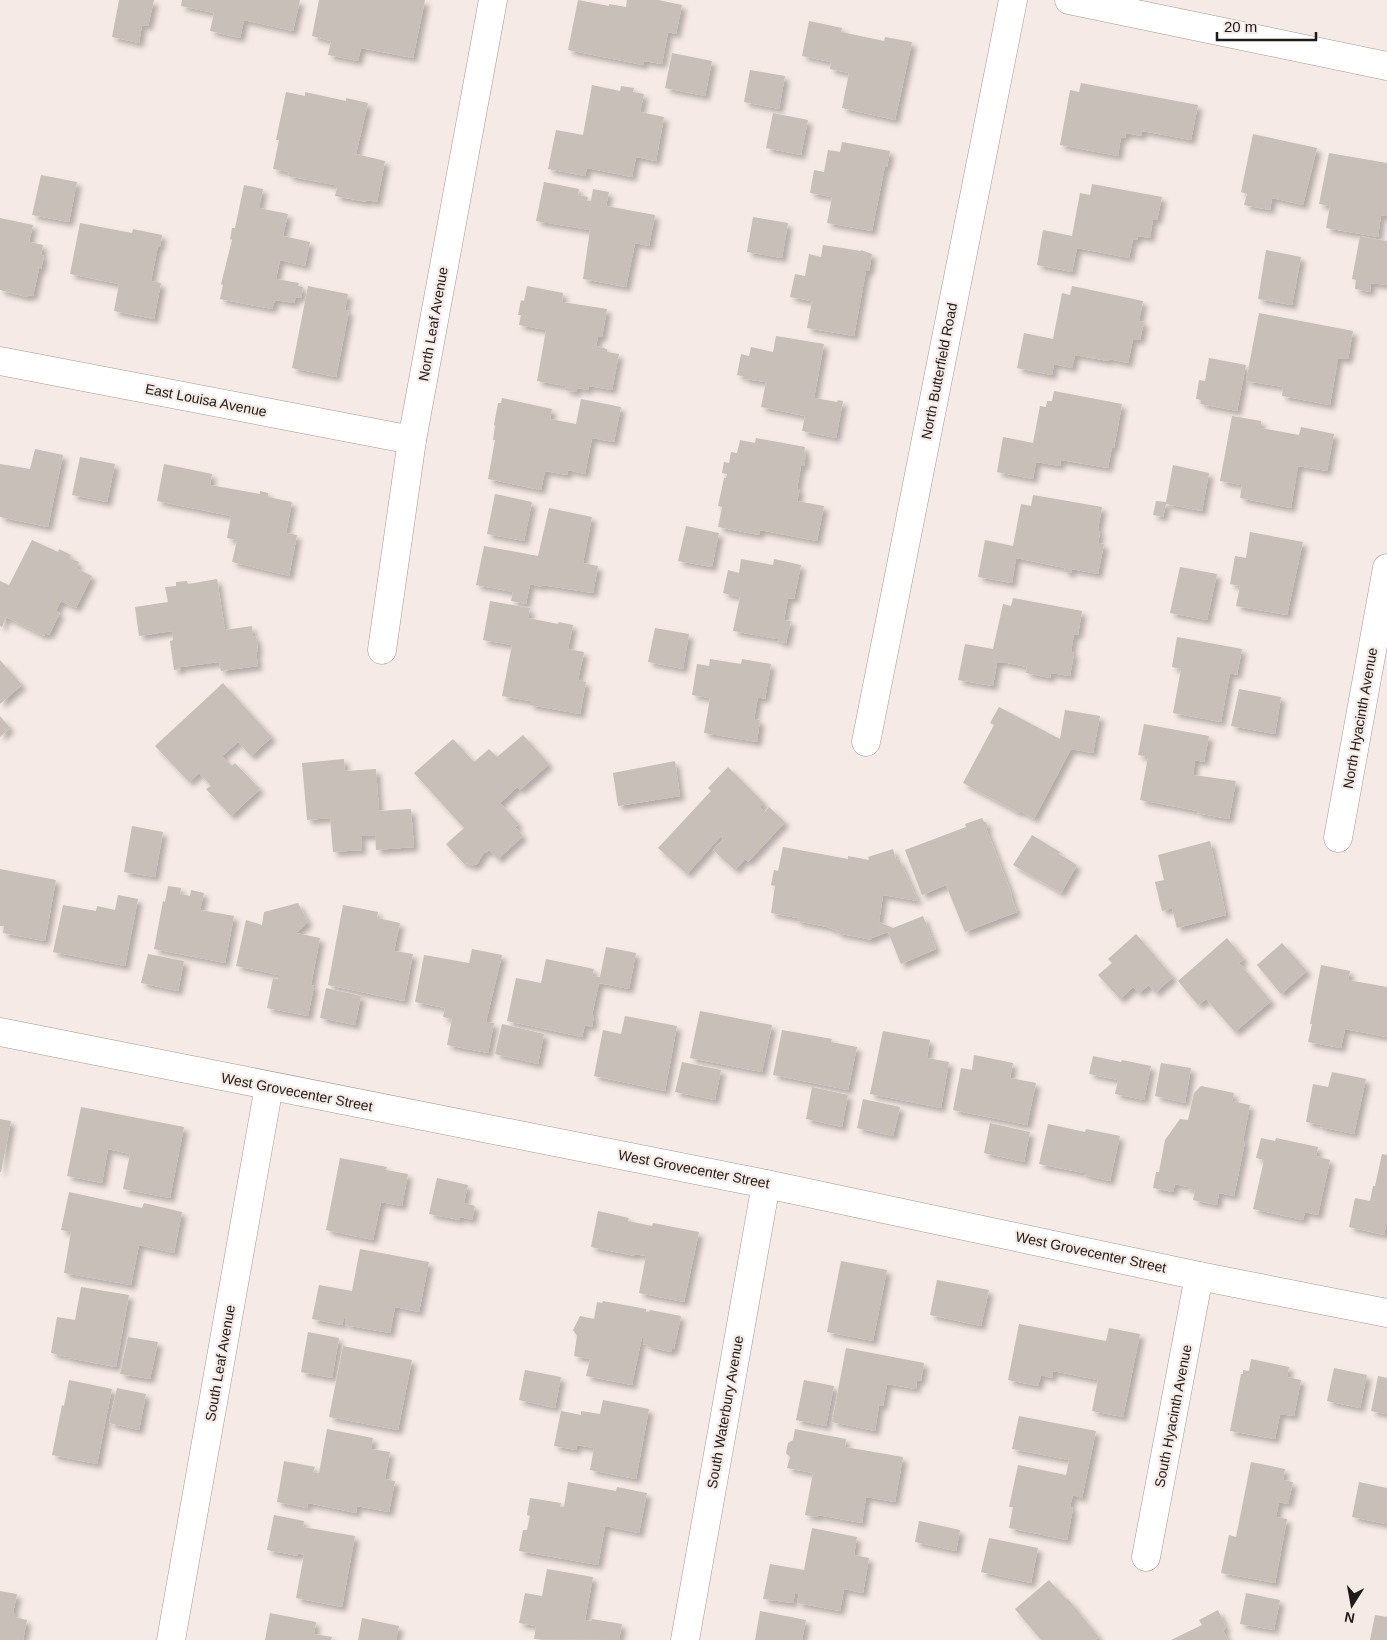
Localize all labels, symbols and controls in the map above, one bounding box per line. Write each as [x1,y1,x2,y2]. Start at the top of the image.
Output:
scale bar [1217,10,1316,42]
text: 20 m [1224,18,1257,35]
street label: North Leaf Avenue [415,265,451,382]
street label: North Butterfield Road [918,301,960,441]
street label: East Louisa Avenue [144,380,268,420]
street label: North Hyacinth Avenue [1340,646,1380,790]
street label: West Grovecenter Street [220,1069,374,1115]
street label: West Grovecenter Street [617,1146,771,1192]
street label: West Grovecenter Street [1014,1228,1168,1276]
street label: South Leaf Avenue [202,1303,238,1423]
street label: South Waterbury Avenue [704,1334,746,1490]
street label: South Hyacinth Avenue [1151,1343,1195,1489]
north arrow [1327,1580,1377,1630]
text: N [1343,1609,1356,1627]

